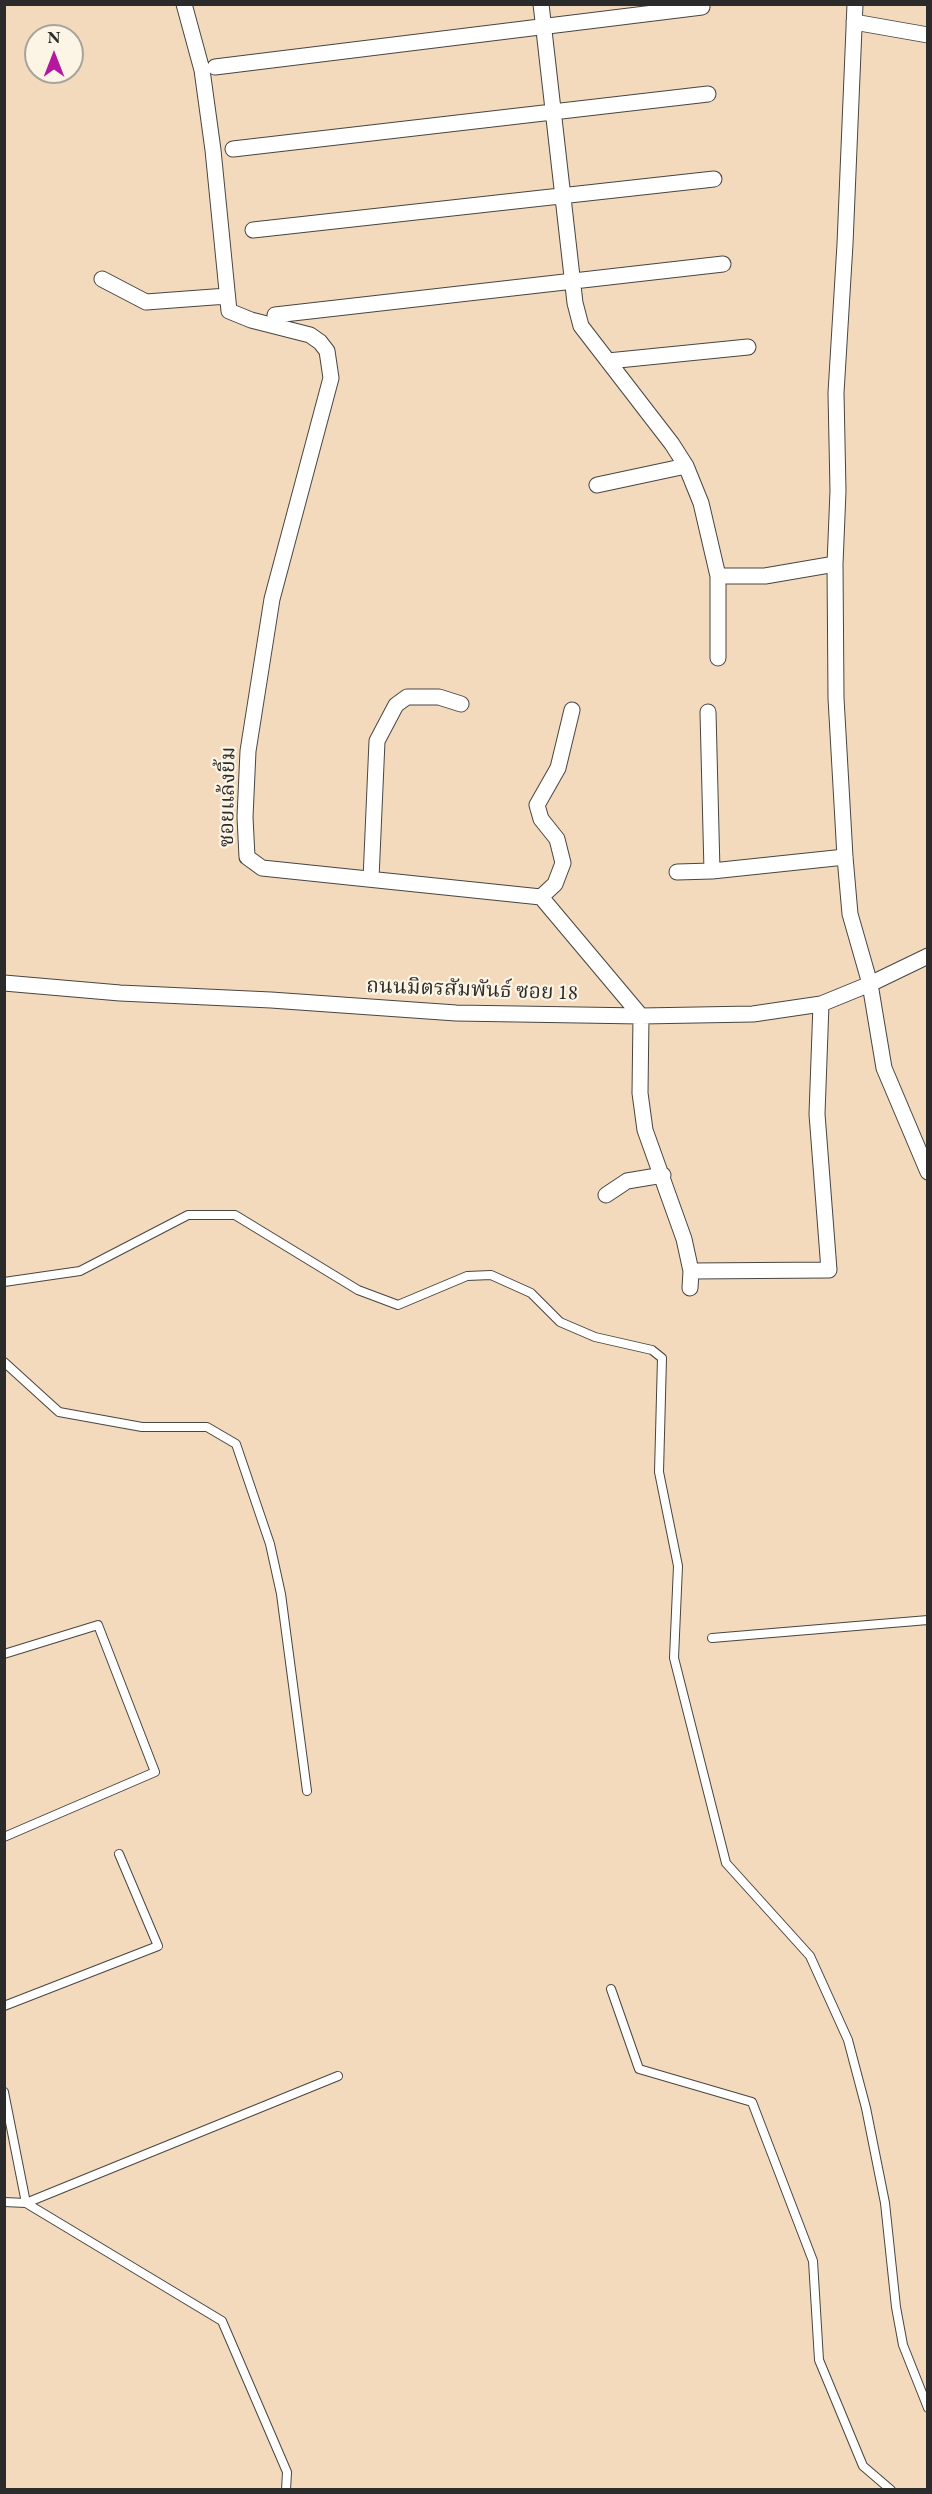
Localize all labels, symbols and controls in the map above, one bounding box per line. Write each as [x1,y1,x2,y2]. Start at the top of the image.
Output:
north arrow [24,24,84,84]
text: N [48,27,60,48]
street label: ซอยแล้งยิ้ม [215,747,241,847]
street label: ถนนมิตรสัมพันธ์ ซอย 18 [366,974,578,1006]

